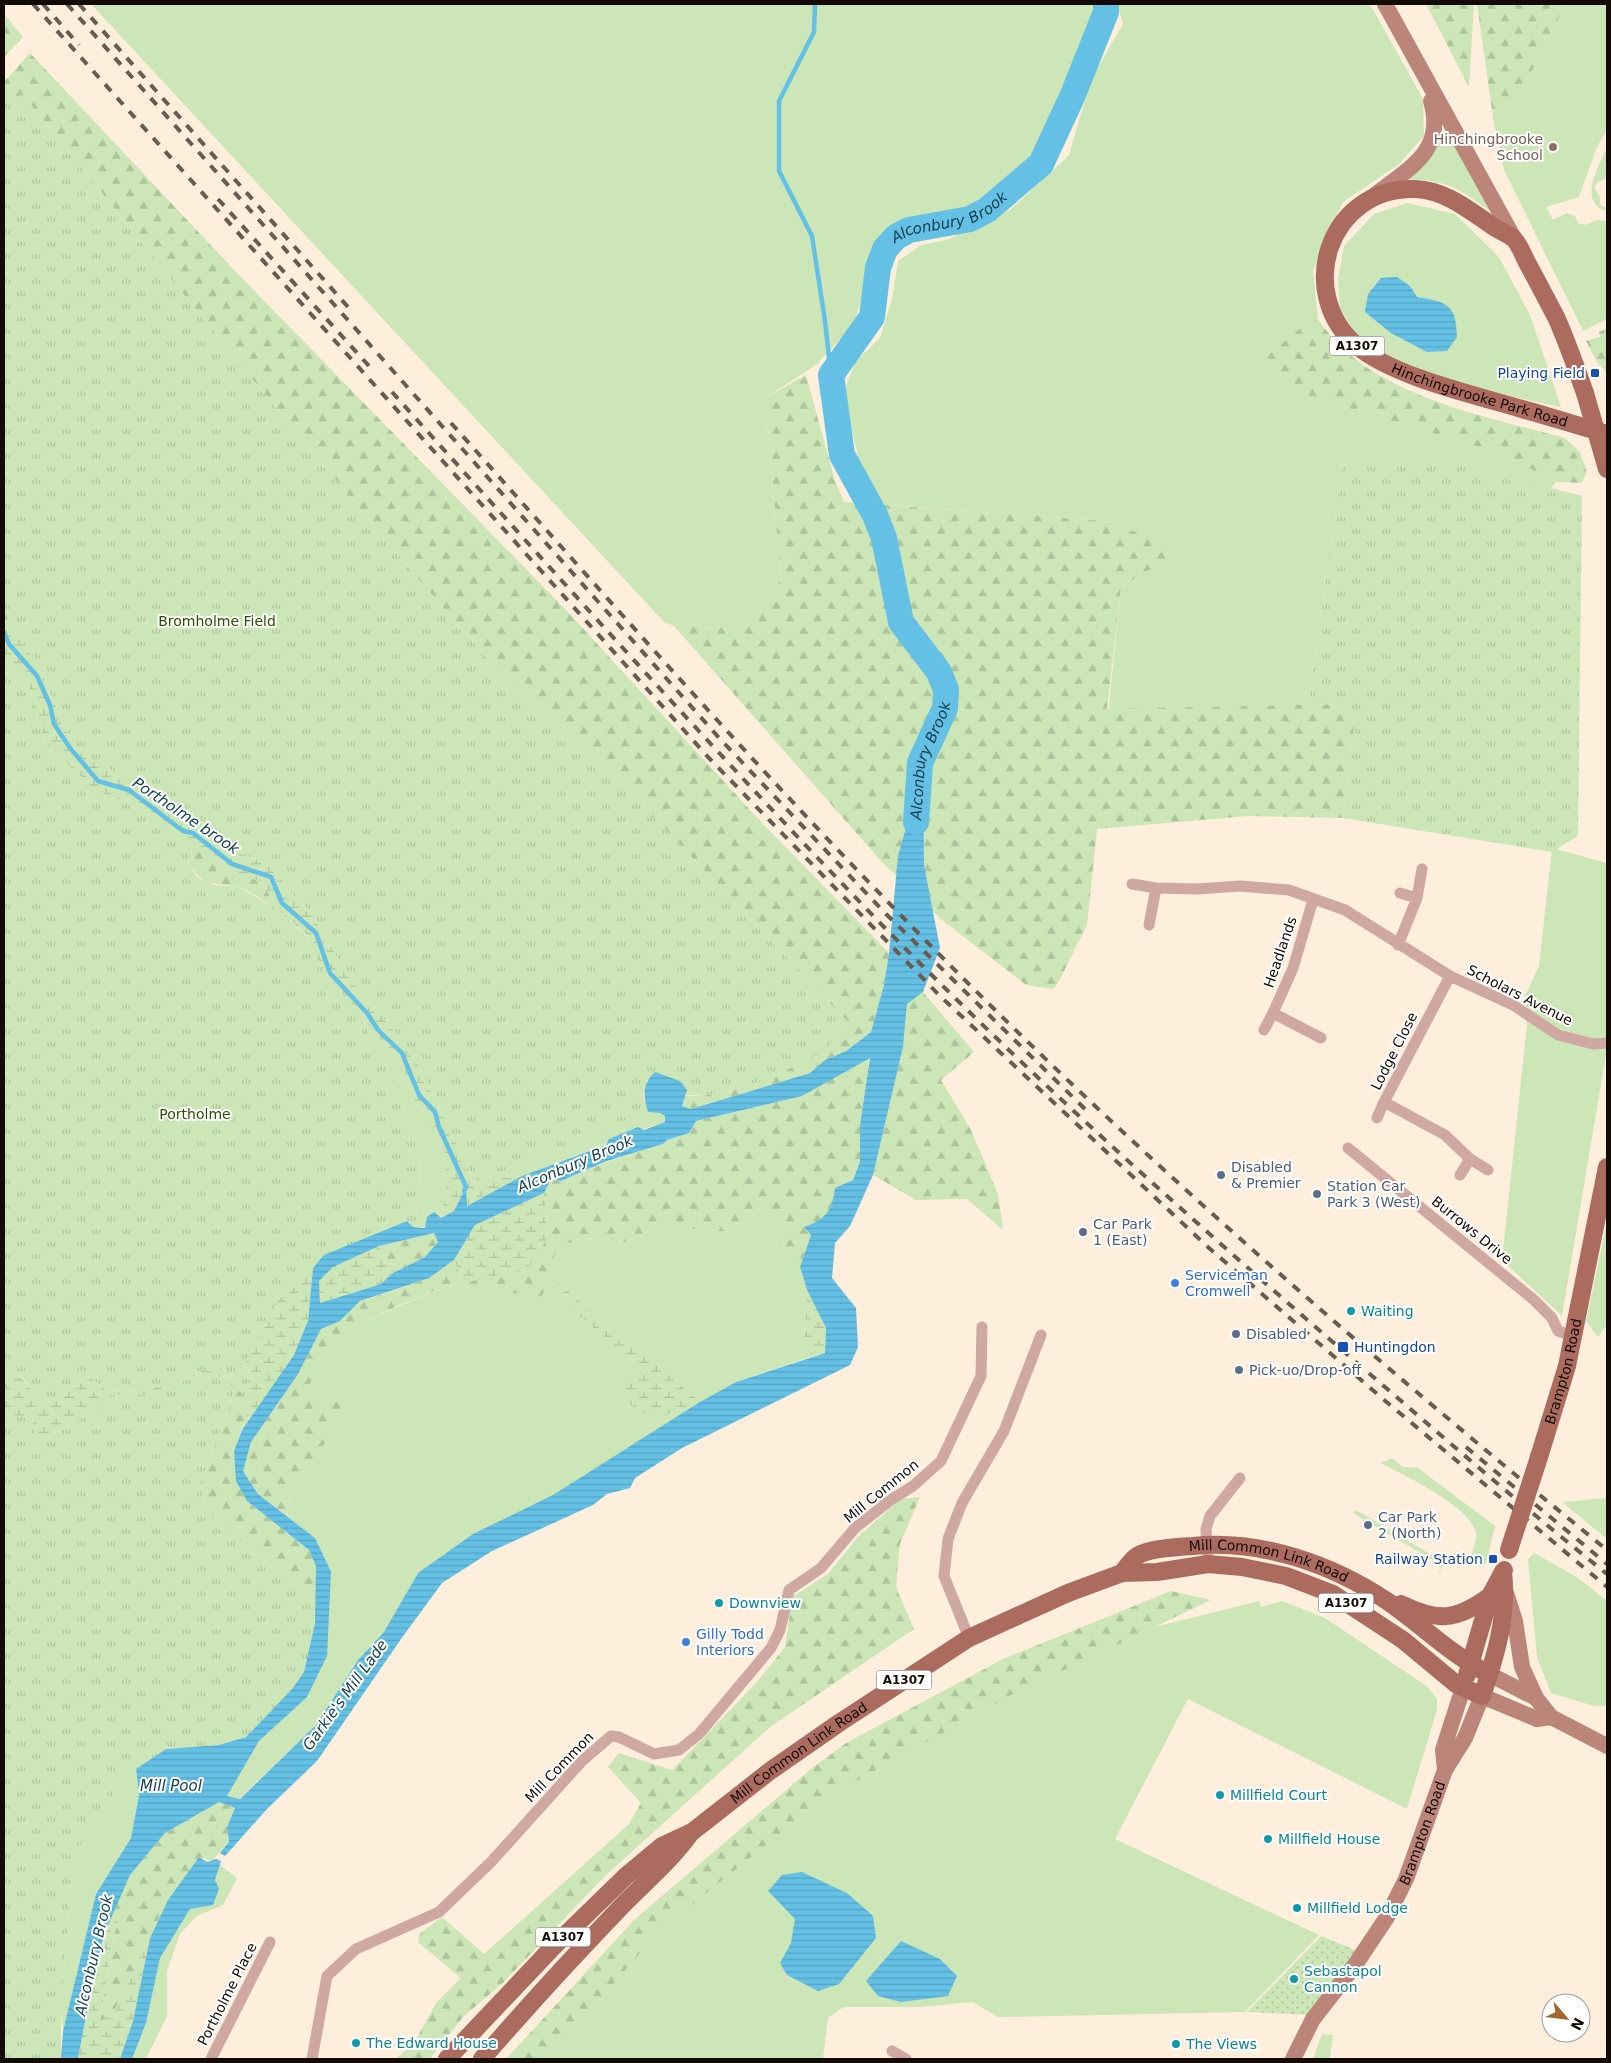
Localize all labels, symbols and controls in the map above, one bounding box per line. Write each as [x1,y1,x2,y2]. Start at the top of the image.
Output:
place label: Hinchingbrooke School [1434,131,1543,163]
marker: Hinchingbrooke School [1547,141,1559,153]
water label: Alconbury Brook [887,187,1012,247]
road number: A1307 [1330,336,1384,356]
street label: Hinchingbrooke Park Road [1389,360,1570,430]
place label: Playing Field [1497,365,1585,381]
marker: Playing Field [1589,367,1601,379]
park label: Bromholme Field [158,613,276,629]
water label: Alconbury Brook [907,700,954,822]
water label: Portholme brook [129,774,244,859]
street label: Headlands [1260,914,1300,990]
street label: Scholars Avenue [1465,962,1575,1028]
street label: Lodge Close [1368,1009,1420,1093]
park label: Portholme [159,1106,231,1122]
water label: Alconbury Brook [514,1131,637,1197]
place label: Disabled & Premier [1231,1159,1301,1191]
marker: Disabled & Premier [1215,1169,1227,1181]
place label: Station Car Park 3 (West) [1327,1178,1420,1210]
marker: Station Car Park 3 (West) [1311,1188,1323,1200]
street label: Burrows Drive [1429,1193,1515,1267]
place label: Car Park 1 (East) [1093,1216,1153,1248]
marker: Car Park 1 (East) [1077,1226,1089,1238]
place label: Serviceman Cromwell [1185,1267,1268,1299]
marker: Serviceman Cromwell [1169,1277,1181,1289]
place label: Waiting [1361,1303,1414,1319]
marker: Waiting [1345,1305,1357,1317]
street label: Brampton Road [1541,1317,1584,1426]
place label: Disabled [1246,1326,1307,1342]
marker: Disabled [1230,1328,1242,1340]
place label: Huntingdon [1354,1339,1436,1355]
marker: Huntingdon [1336,1340,1350,1354]
place label: Pick-uo/Drop-off [1249,1362,1362,1378]
marker: Pick-uo/Drop-off [1233,1364,1245,1376]
street label: Mill Common [841,1456,921,1526]
place label: Car Park 2 (North) [1378,1509,1441,1541]
marker: Car Park 2 (North) [1362,1519,1374,1531]
street label: Mill Common Link Road [1188,1537,1351,1585]
place label: Railway Station [1375,1551,1483,1567]
marker: Railway Station [1487,1553,1499,1565]
road number: A1307 [1318,1594,1374,1612]
place label: Downview [729,1595,801,1611]
marker: Downview [713,1597,725,1609]
place label: Gilly Todd Interiors [696,1626,764,1658]
water label: Garkie's Mill Lade [299,1636,391,1754]
marker: Gilly Todd Interiors [680,1636,692,1648]
road number: A1307 [876,1670,932,1690]
street label: Mill Common Link Road [727,1699,870,1807]
street label: Mill Common [522,1729,596,1805]
water label: Mill Pool [140,1777,203,1795]
street label: Brampton Road [1396,1779,1448,1888]
place label: Millfield Court [1230,1787,1327,1803]
marker: Millfield Court [1214,1789,1226,1801]
place label: Millfield House [1278,1831,1380,1847]
marker: Millfield House [1262,1833,1274,1845]
water label: Alconbury Brook [71,1891,117,2018]
place label: Millfield Lodge [1307,1900,1408,1916]
marker: Millfield Lodge [1291,1902,1303,1914]
road number: A1307 [536,1928,590,1946]
street label: Portholme Place [194,1940,260,2048]
place label: Sebastapol Cannon [1304,1963,1382,1995]
marker: Sebastapol Cannon [1288,1973,1300,1985]
north arrow [1541,1993,1591,2043]
text: N [1568,2015,1587,2033]
place label: The Edward House [365,2035,497,2051]
place label: The Views [1185,2036,1257,2052]
marker: The Edward House [350,2037,362,2049]
marker: The Views [1170,2038,1182,2050]

